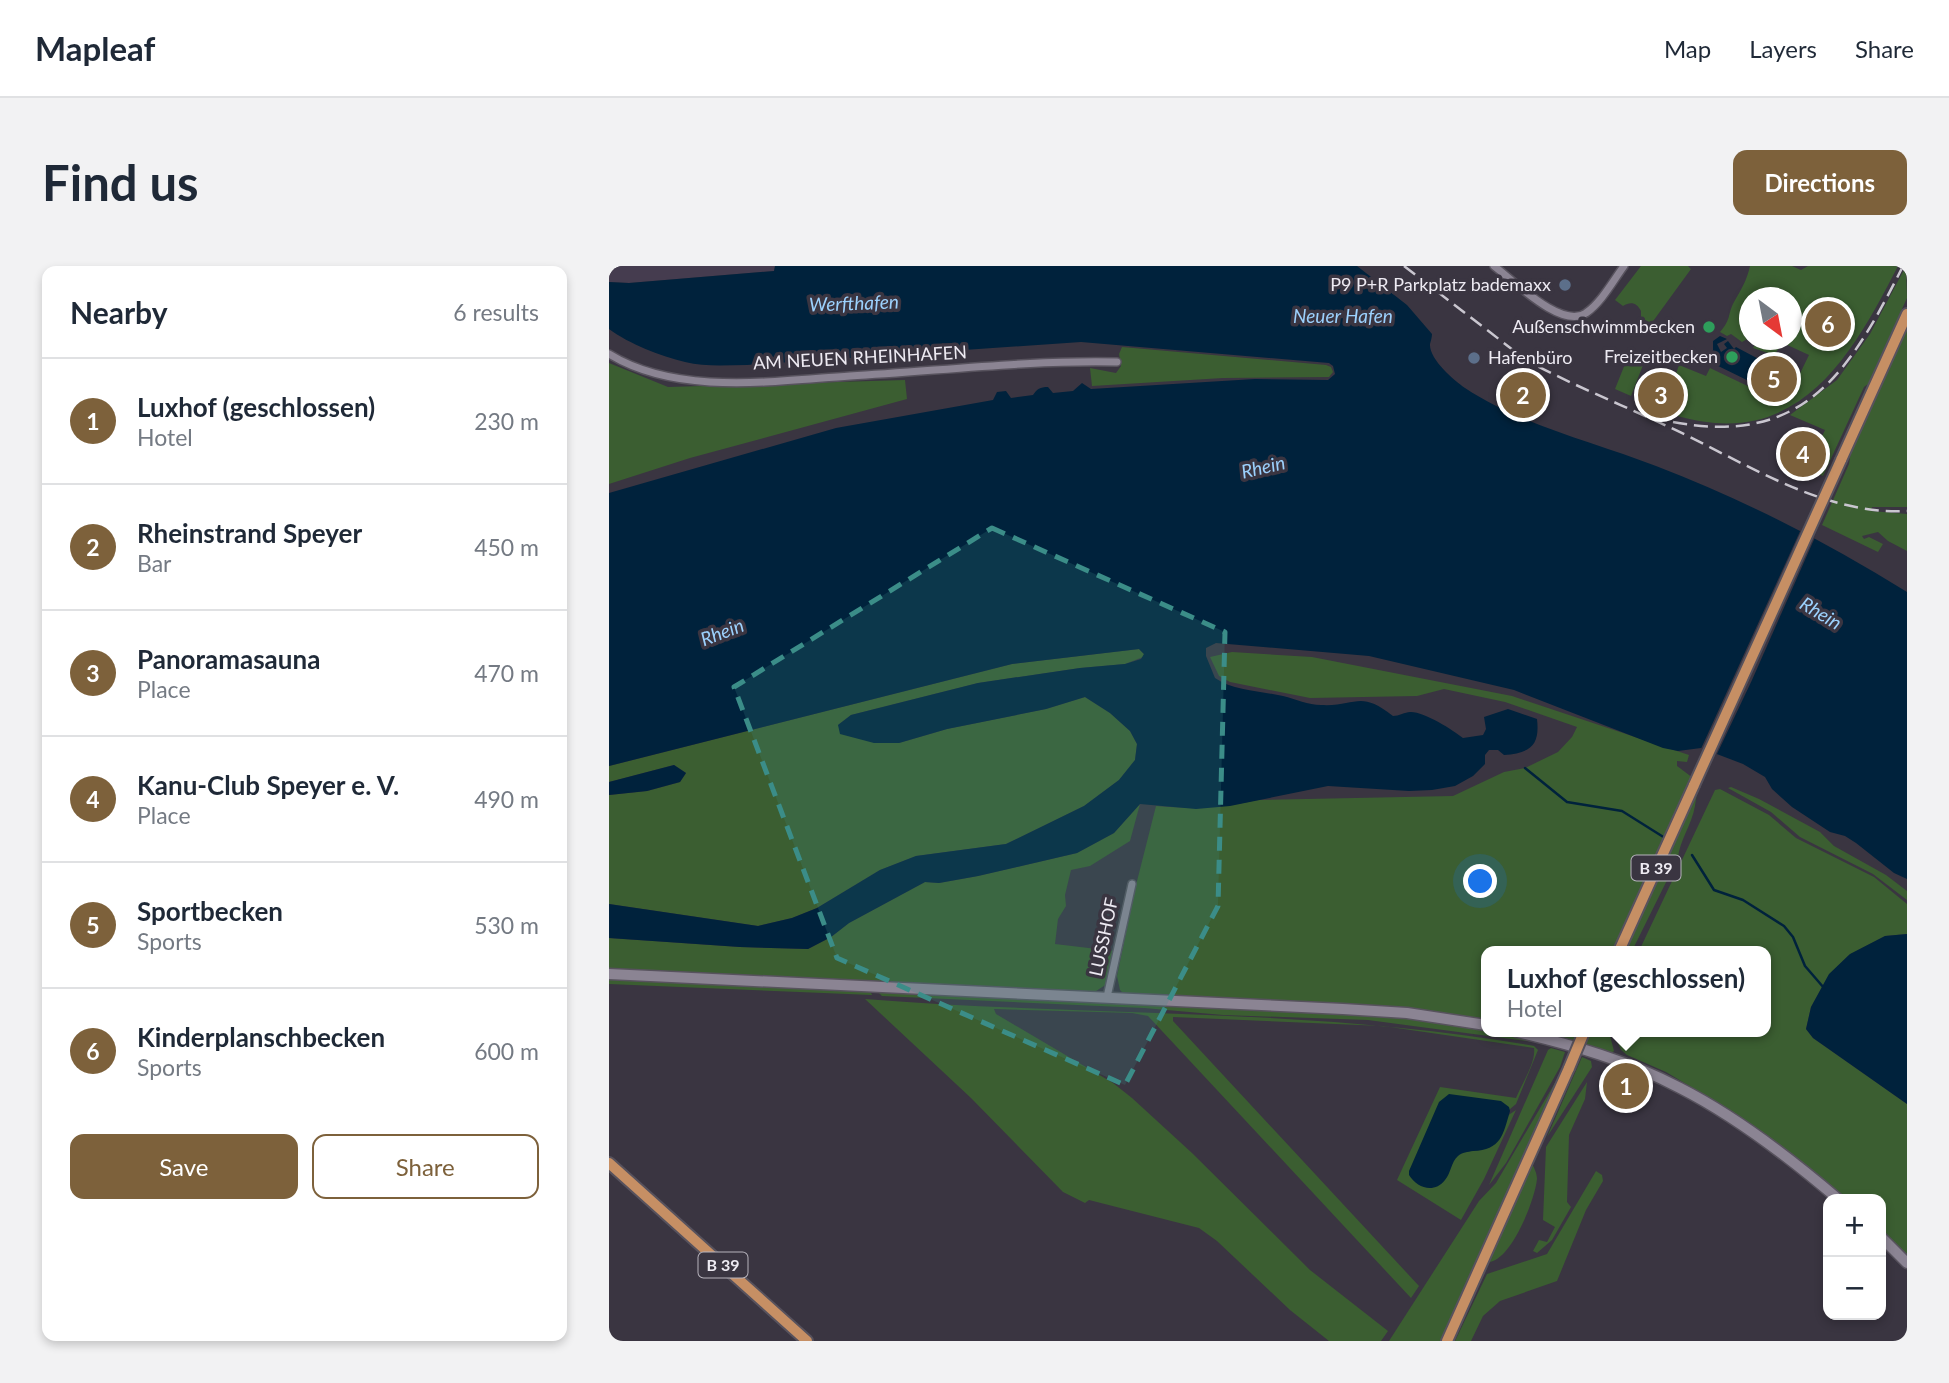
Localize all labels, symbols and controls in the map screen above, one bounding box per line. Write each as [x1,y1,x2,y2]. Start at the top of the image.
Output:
text: Mapleaf [35,28,155,68]
text: Map [1664,34,1711,63]
text: Layers [1749,34,1817,63]
text: Share [1855,34,1914,63]
button: Directions [1733,150,1907,215]
text: Find us [42,153,199,211]
place label: P9 P+R Parkplatz bademaxx [1330,273,1551,295]
marker: P9 P+R Parkplatz bademaxx [1557,277,1573,293]
north arrow [1739,287,1802,350]
water label: Werfthafen [809,289,899,316]
text: Nearby [70,294,168,330]
text: 6 results [453,298,539,326]
pin: 6 [1805,298,1851,350]
water label: Neuer Hafen [1293,304,1393,327]
place label: Außenschwimmbecken [1512,315,1695,337]
marker: Außenschwimmbecken [1701,319,1717,335]
street label: AM NEUEN RHEINHAFEN [752,340,967,374]
place label: Freizeitbecken [1604,345,1718,367]
place label: Hafenbüro [1488,346,1572,368]
marker: Freizeitbecken [1724,349,1740,365]
marker: Hafenbüro [1466,350,1482,366]
pin: 5 [1751,353,1797,405]
pin: 2 [1500,369,1546,421]
pin: 3 [1638,369,1684,421]
text: Luxhof (geschlossen) [137,391,375,423]
text: 1 [86,407,100,435]
text: 230 m [474,407,539,435]
text: Hotel [137,423,193,451]
pin: 4 [1780,428,1826,480]
water label: Rhein [1239,450,1287,483]
text: Rheinstrand Speyer [137,517,362,549]
text: 2 [86,533,100,561]
text: 450 m [474,533,539,561]
text: Bar [137,549,172,577]
water label: Rhein [1796,591,1846,634]
water label: Rhein [697,613,747,650]
text: Panoramasauna [137,643,320,675]
text: 3 [86,659,100,687]
text: 470 m [474,659,539,687]
text: Place [137,675,191,703]
text: Kanu-Club Speyer e. V. [137,769,399,801]
text: 4 [86,785,100,813]
text: 490 m [474,785,539,813]
text: Place [137,801,191,829]
road number: B 39 [1632,856,1681,880]
your location [1463,864,1497,898]
text: Sportbecken [137,895,283,927]
street label: LUSSHOF [1084,895,1122,978]
text: 5 [86,911,100,939]
text: 530 m [474,911,539,939]
text: Sports [137,927,202,955]
popup [1481,946,1771,1037]
text: Luxhof (geschlossen) [1507,962,1745,994]
text: Hotel [1507,994,1563,1022]
text: Kinderplanschbecken [137,1021,385,1053]
text: 6 [86,1037,100,1065]
text: 600 m [474,1037,539,1065]
text: Sports [137,1053,202,1081]
pin: 1 [1603,1060,1649,1112]
button: Save [70,1134,298,1199]
button: Share [312,1134,539,1199]
map controls [1823,1194,1886,1320]
button: + [1823,1194,1886,1257]
road number: B 39 [699,1253,747,1278]
button: − [1823,1257,1886,1320]

